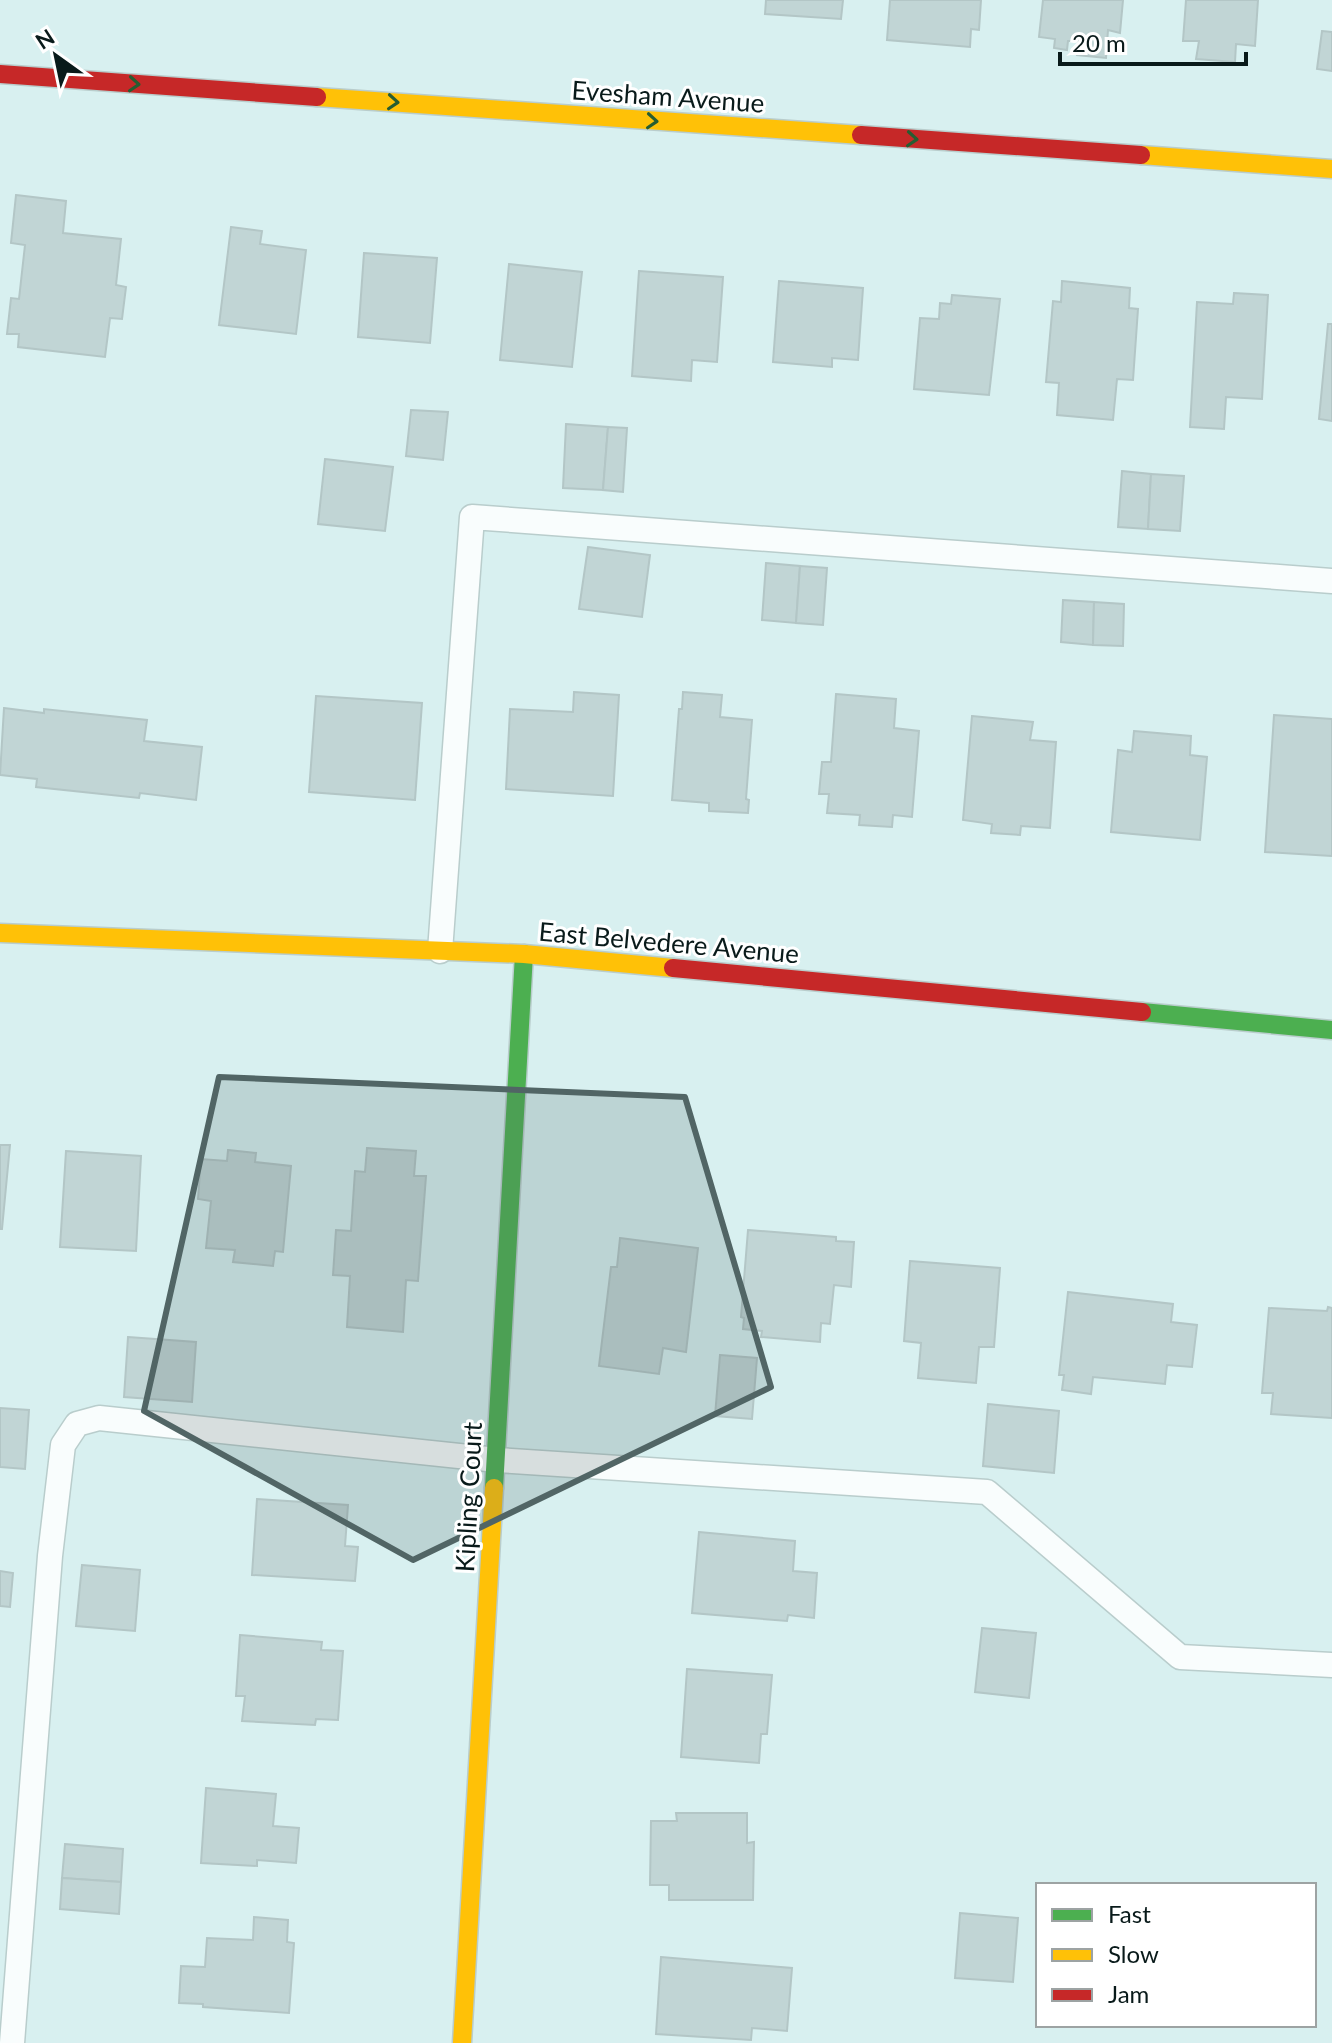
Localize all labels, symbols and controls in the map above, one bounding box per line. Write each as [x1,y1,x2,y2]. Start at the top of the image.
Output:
north arrow [16,16,96,96]
scale bar [1060,16,1246,66]
text: N [30,23,59,55]
text: 20 m [1072,28,1126,57]
street label: Evesham Avenue [571,73,765,119]
one-way arrow [128,75,141,92]
one-way arrow [387,93,400,110]
one-way arrow [646,112,659,129]
one-way arrow [906,130,919,147]
street label: East Belvedere Avenue [538,915,800,969]
street label: Kipling Court [448,1420,488,1573]
legend [1036,1883,1316,2027]
text: Fast [1108,1899,1151,1928]
text: Slow [1108,1939,1159,1968]
text: Jam [1108,1979,1149,2008]

